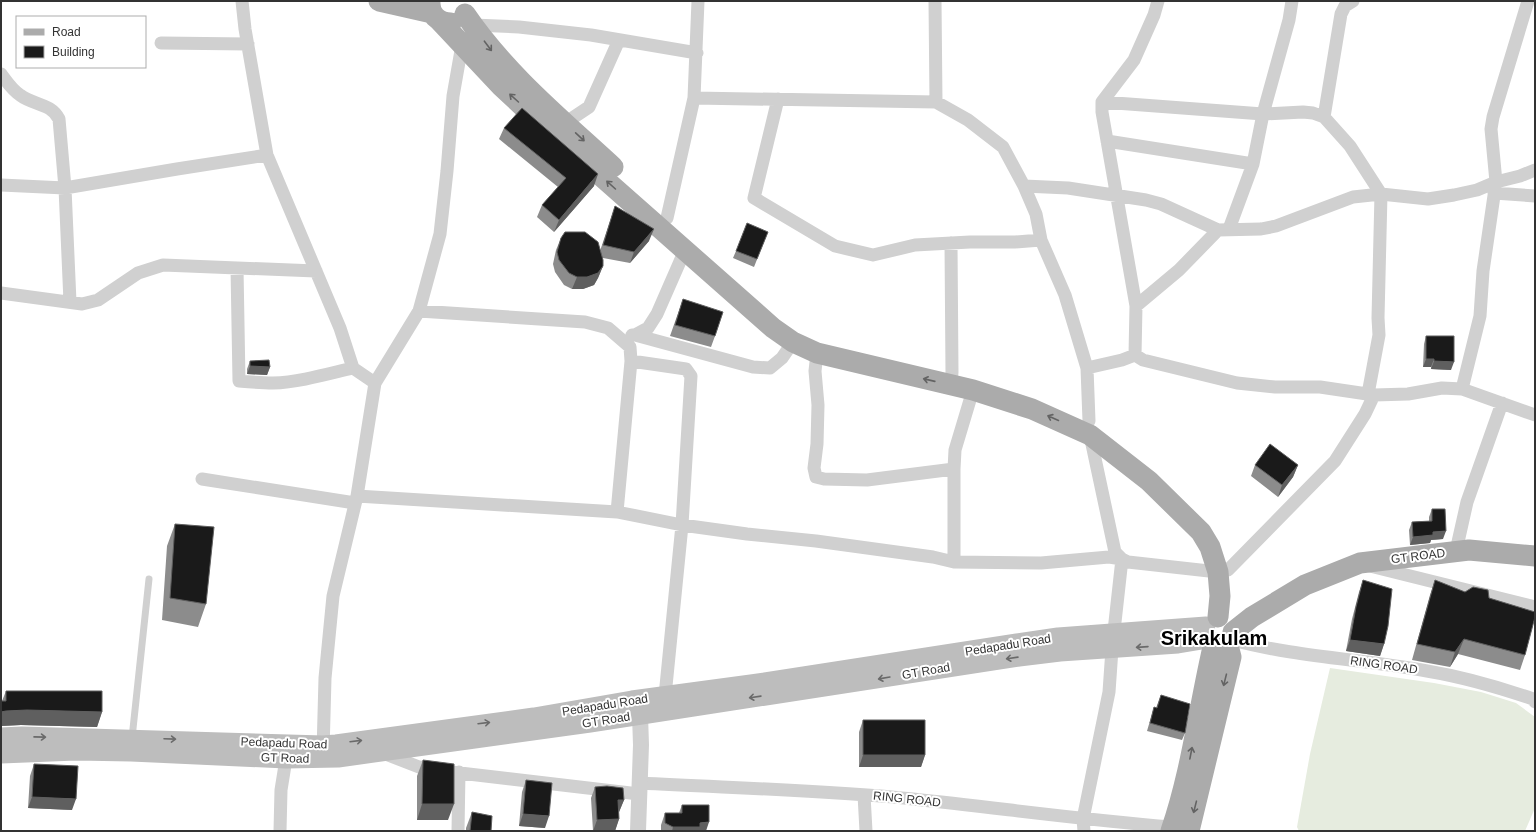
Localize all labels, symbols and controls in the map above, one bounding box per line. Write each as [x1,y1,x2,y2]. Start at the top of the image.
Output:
legend [16,16,146,68]
text: Road [52,25,81,39]
one-way arrow [484,40,492,51]
text: Building [52,45,95,59]
one-way arrow [509,93,519,103]
one-way arrow [575,132,585,142]
one-way arrow [606,180,616,189]
one-way arrow [923,375,936,383]
one-way arrow [1047,414,1059,422]
street label: GT ROAD [1390,546,1446,566]
district label: Srikakulam [1161,627,1267,649]
street label: Pedapadu Road [964,631,1052,659]
one-way arrow [1136,644,1149,651]
street label: RING ROAD [1349,653,1419,677]
one-way arrow [1006,654,1019,662]
street label: GT Road [901,660,951,682]
one-way arrow [1221,673,1229,686]
one-way arrow [878,675,891,683]
street label: Pedapadu Road [561,691,649,719]
one-way arrow [749,693,762,701]
street label: GT Road [581,709,631,731]
one-way arrow [477,719,490,727]
one-way arrow [33,733,46,740]
street label: Pedapadu Road [240,734,328,752]
one-way arrow [163,736,176,743]
one-way arrow [349,737,362,745]
one-way arrow [1188,747,1196,760]
street label: GT Road [261,750,309,766]
street label: RING ROAD [872,788,942,810]
one-way arrow [1190,800,1198,813]

